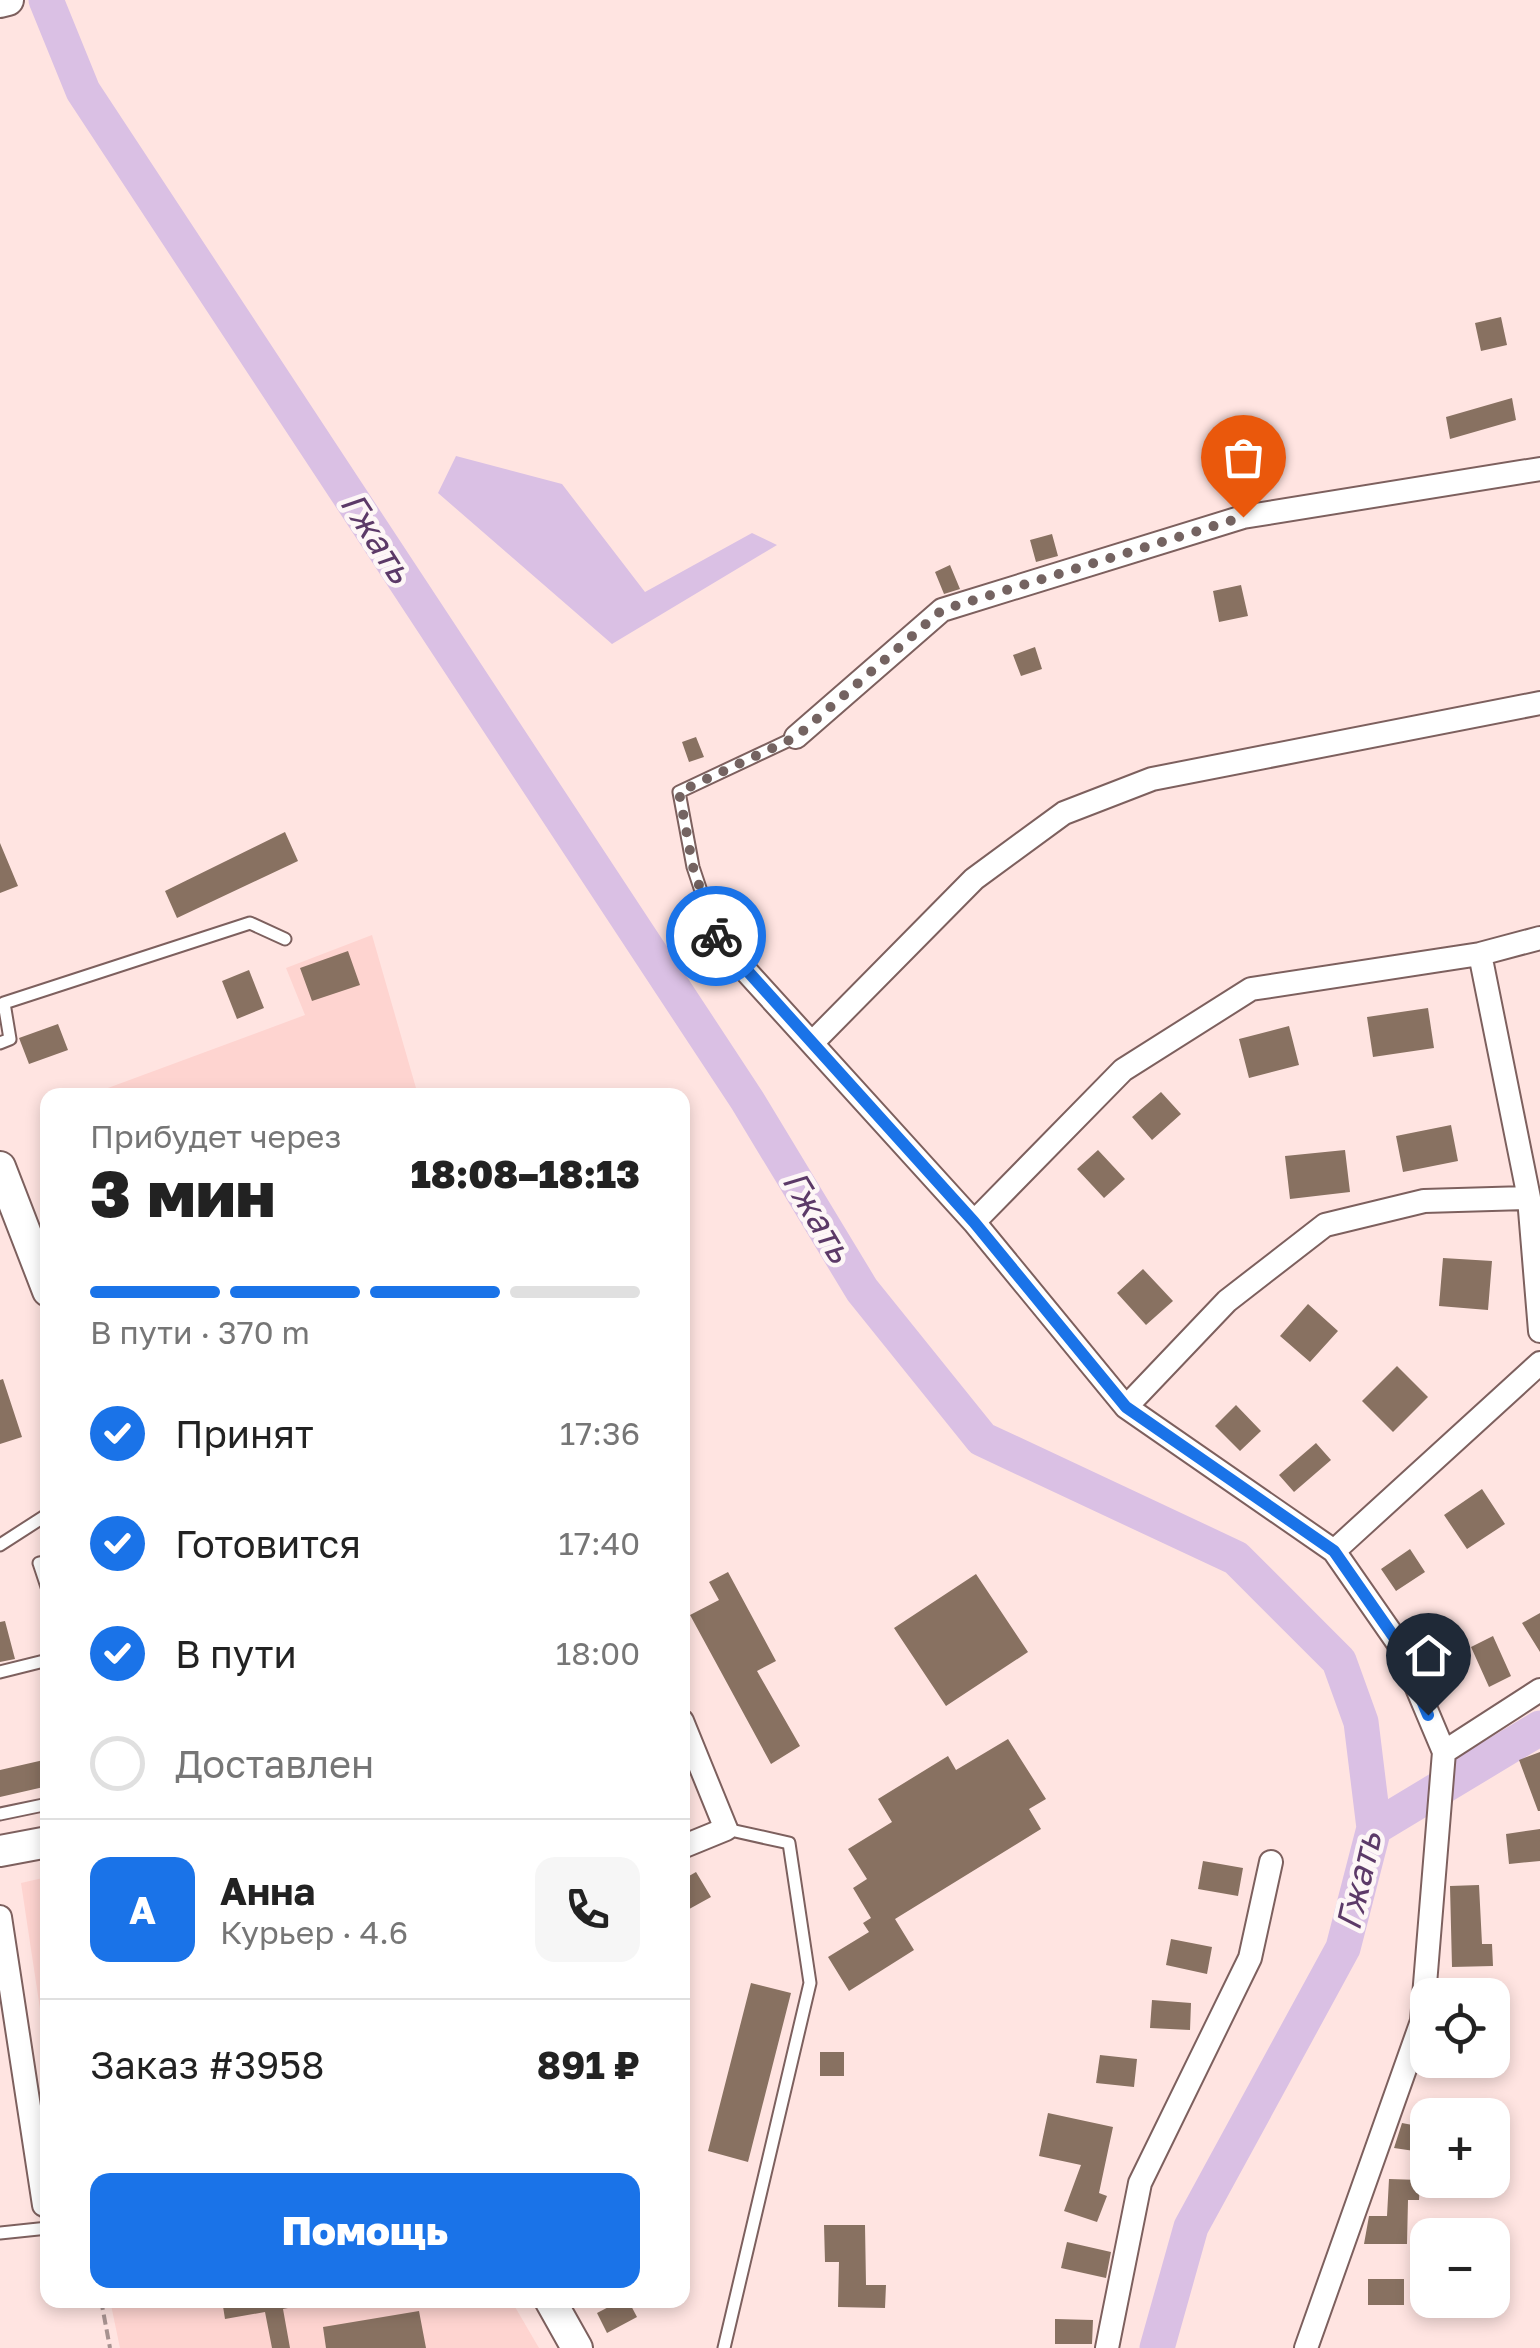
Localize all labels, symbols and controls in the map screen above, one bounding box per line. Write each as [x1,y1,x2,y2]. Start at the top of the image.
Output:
pin [1201,415,1286,518]
icon: bag [1216,430,1271,485]
water label: Гжать [332,484,423,591]
courier [666,886,766,986]
icon: bike [689,909,744,964]
text: Прибудет через [90,1117,341,1155]
text: 18:08–18:13 [411,1151,640,1196]
text: 3 мин [90,1153,276,1231]
water label: Гжать [774,1163,862,1271]
text: В пути · 370 m [90,1313,310,1351]
icon: check [90,1406,145,1461]
text: Принят [175,1411,314,1456]
text: 17:36 [560,1414,640,1452]
icon: check [90,1516,145,1571]
text: Готовится [175,1521,361,1566]
text: 17:40 [559,1524,640,1562]
pin [1386,1613,1471,1716]
icon: check [90,1626,145,1681]
icon: home [1401,1628,1456,1683]
text: В пути [175,1631,297,1676]
text: 18:00 [556,1634,640,1672]
text: Доставлен [175,1741,374,1786]
water label: Гжать [1326,1826,1390,1934]
button: phone [535,1857,640,1962]
text: Анна [220,1868,315,1913]
text: А [129,1887,156,1932]
text: Курьер · 4.6 [220,1913,408,1951]
map controls [1410,1978,1510,2318]
button: locate [1410,1978,1510,2078]
text: Заказ #3958 [90,2042,324,2087]
text: 891 ₽ [537,2042,640,2087]
button: + [1410,2098,1510,2198]
button: Помощь [90,2173,640,2288]
button: − [1410,2218,1510,2318]

